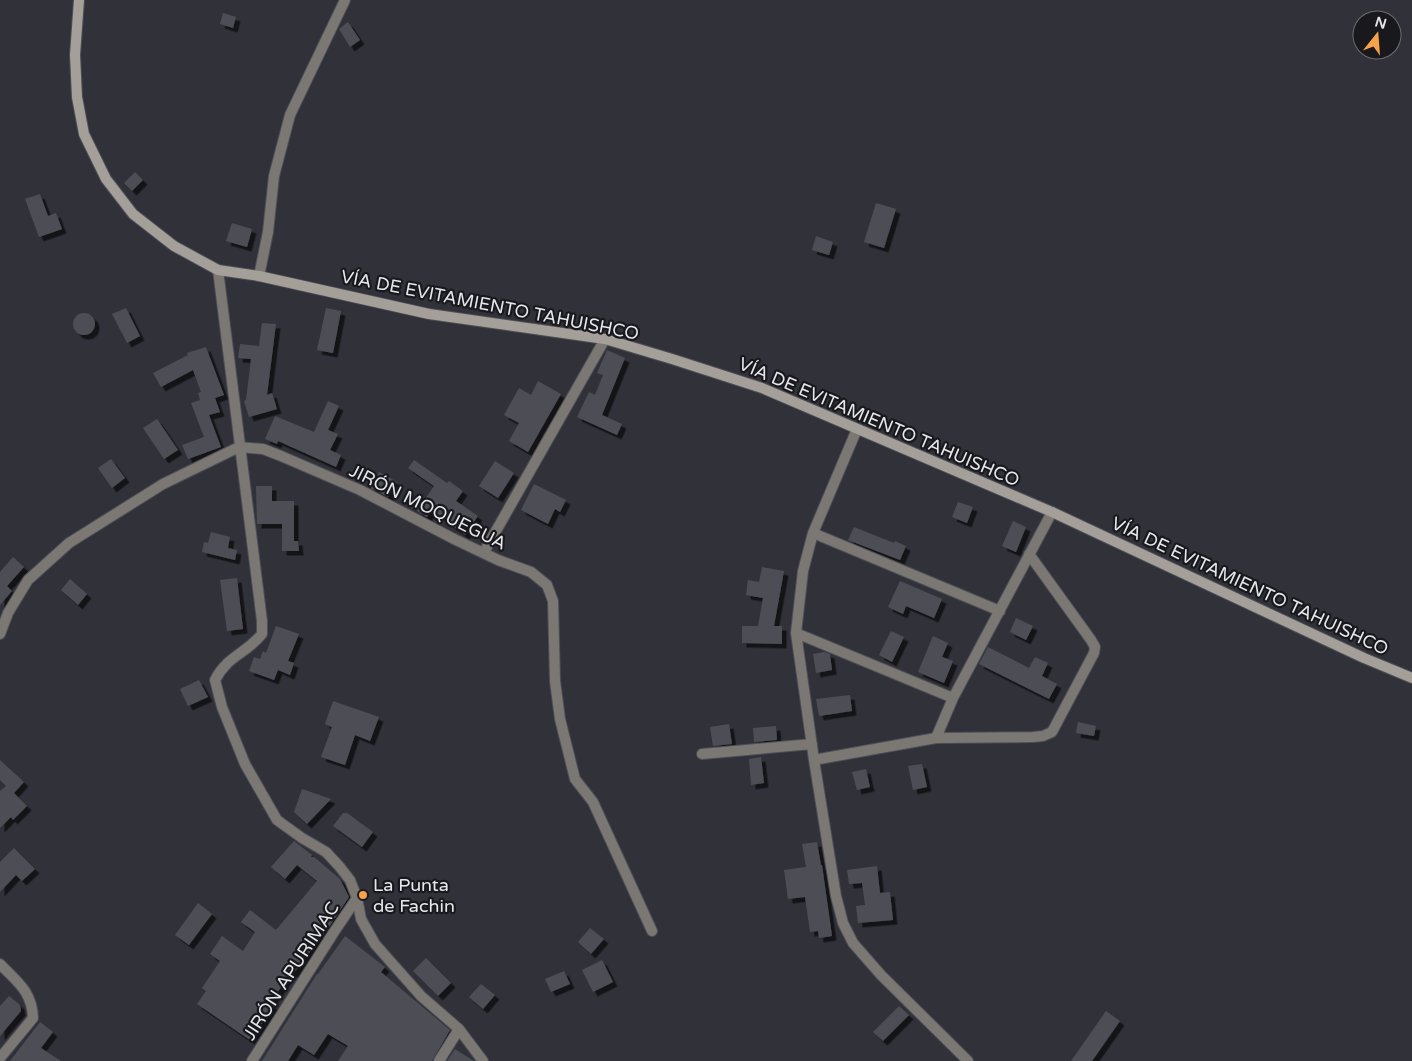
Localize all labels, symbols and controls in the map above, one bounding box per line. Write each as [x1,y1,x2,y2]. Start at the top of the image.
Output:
north arrow [1352,10,1402,60]
text: N [1373,13,1389,33]
street label: VÍA DE EVITAMIENTO TAHUISHCO [339,265,641,345]
street label: VÍA DE EVITAMIENTO TAHUISHCO [735,353,1023,491]
street label: JIRÓN MOQUEGUA [346,459,510,555]
street label: VÍA DE EVITAMIENTO TAHUISHCO [1108,512,1392,660]
place label: La Punta de Fachin [373,874,455,917]
marker: La Punta de Fachin [357,889,369,901]
street label: JIRÓN APURIMAC [238,898,344,1044]

